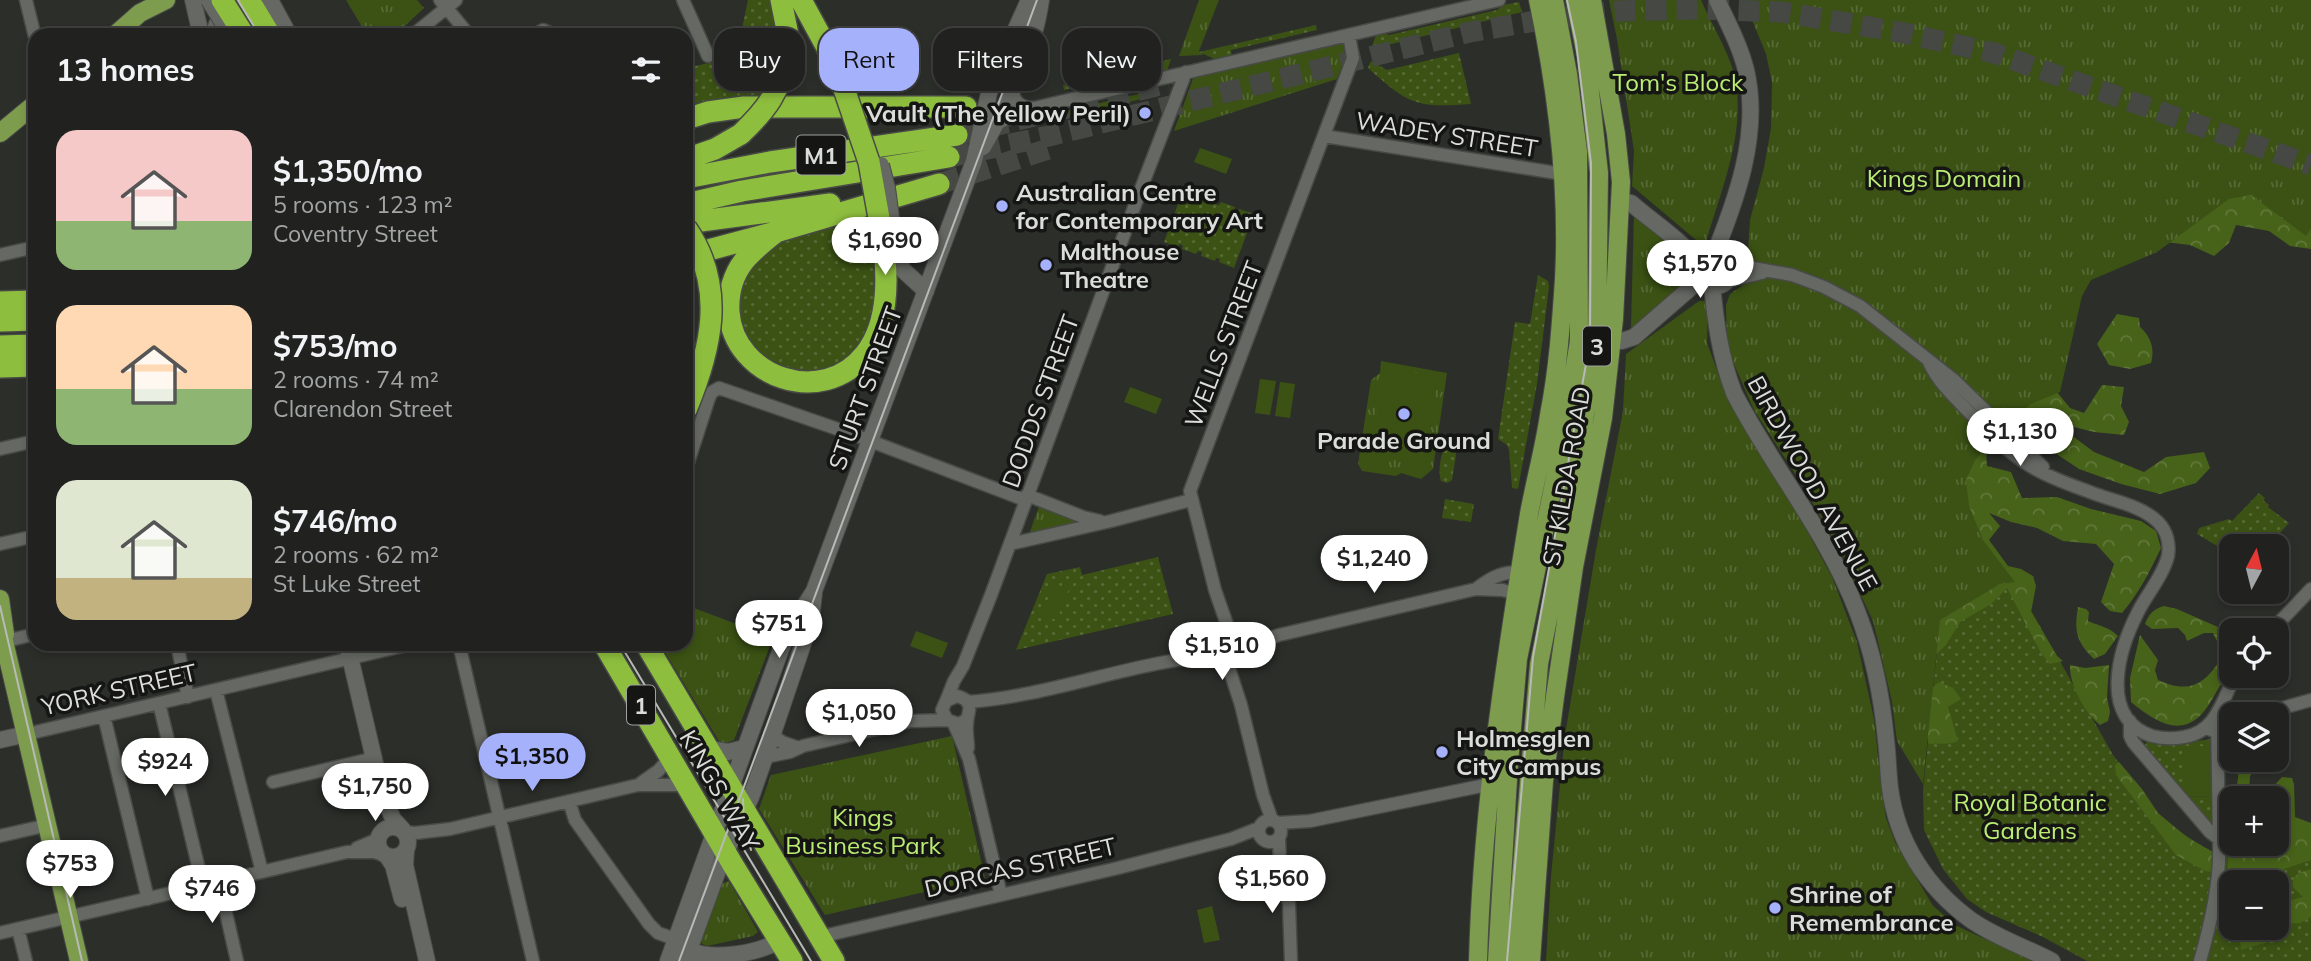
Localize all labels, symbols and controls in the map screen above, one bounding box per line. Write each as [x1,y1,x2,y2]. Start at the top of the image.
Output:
chip: Buy [714,28,805,91]
chip: Rent [819,28,919,91]
chip: Filters [933,28,1048,91]
chip: New [1062,28,1161,91]
text: 13 homes [56,51,195,89]
icon: filters [627,51,665,89]
park label: Tom's Block [1613,67,1744,97]
place label: Vault (The Yellow Peril) [865,98,1131,128]
marker: Vault (The Yellow Peril) [1137,105,1153,121]
street label: WADEY STREET [1354,105,1541,163]
road number: M1 [796,136,846,174]
text: $1,350/mo [273,152,423,190]
icon: home [112,158,196,242]
park label: Kings Domain [1867,163,2021,193]
place label: Australian Centre for Contemporary Art [1016,177,1263,235]
text: 5 rooms · 123 m² [273,190,453,219]
marker: Australian Centre for Contemporary Art [994,198,1010,214]
pin: $1,690 [828,218,942,277]
text: Coventry Street [273,219,438,248]
text: $1,690 [848,225,922,254]
place label: Malthouse Theatre [1060,236,1179,294]
pin: $1,570 [1643,240,1757,300]
text: $1,570 [1663,248,1737,277]
street label: WELLS STREET [1177,256,1269,431]
marker: Malthouse Theatre [1038,257,1054,273]
street label: STURT STREET [822,302,909,474]
street label: DODDS STREET [995,310,1085,491]
road number: 3 [1583,326,1611,366]
text: $753/mo [273,327,397,365]
icon: home [112,333,196,417]
text: 2 rooms · 74 m² [273,365,439,394]
street label: BIRDWOOD AVENUE [1741,370,1885,596]
street label: ST KILDA ROAD [1535,384,1597,568]
text: Clarendon Street [273,394,452,423]
marker: Parade Ground [1396,406,1412,422]
pin: $1,130 [1963,408,2077,468]
text: $1,130 [1983,416,2057,445]
place label: Parade Ground [1317,425,1491,455]
text: $746/mo [273,502,397,540]
icon: home [112,508,196,592]
north arrow [2219,534,2289,604]
map controls [2219,534,2289,940]
pin: $1,240 [1317,536,1431,595]
text: 2 rooms · 62 m² [273,540,439,569]
text: $1,240 [1337,543,1411,572]
text: St Luke Street [273,569,421,598]
pin: $751 [738,600,820,660]
text: $751 [751,608,807,637]
button: locate [2219,618,2289,688]
pin: $1,510 [1165,622,1279,682]
text: $1,510 [1185,630,1259,659]
street label: YORK STREET [38,656,200,722]
road number: 1 [627,685,655,724]
pin: $1,050 [802,690,916,749]
text: $1,050 [822,697,896,726]
button: layers [2219,702,2289,772]
place label: Holmesglen City Campus [1456,723,1601,781]
street label: KINGS WAY [673,724,767,856]
pin: $1,350 [475,734,589,793]
pin: $924 [124,738,206,798]
text: $1,350 [495,741,569,770]
marker: Holmesglen City Campus [1434,744,1450,760]
text: $924 [137,746,193,775]
pin: $1,750 [318,764,432,823]
text: $1,750 [338,771,412,800]
button: + [2219,786,2289,856]
park label: Royal Botanic Gardens [1953,787,2107,845]
park label: Kings Business Park [785,802,941,860]
street label: DORCAS STREET [921,830,1119,904]
pin: $753 [29,841,111,900]
text: $753 [42,848,98,877]
pin: $1,560 [1215,856,1329,915]
text: $1,560 [1235,863,1309,892]
pin: $746 [171,866,253,925]
button: − [2219,870,2289,940]
text: $746 [184,873,240,902]
place label: Shrine of Remembrance [1789,879,1954,937]
marker: Shrine of Remembrance [1767,900,1783,916]

